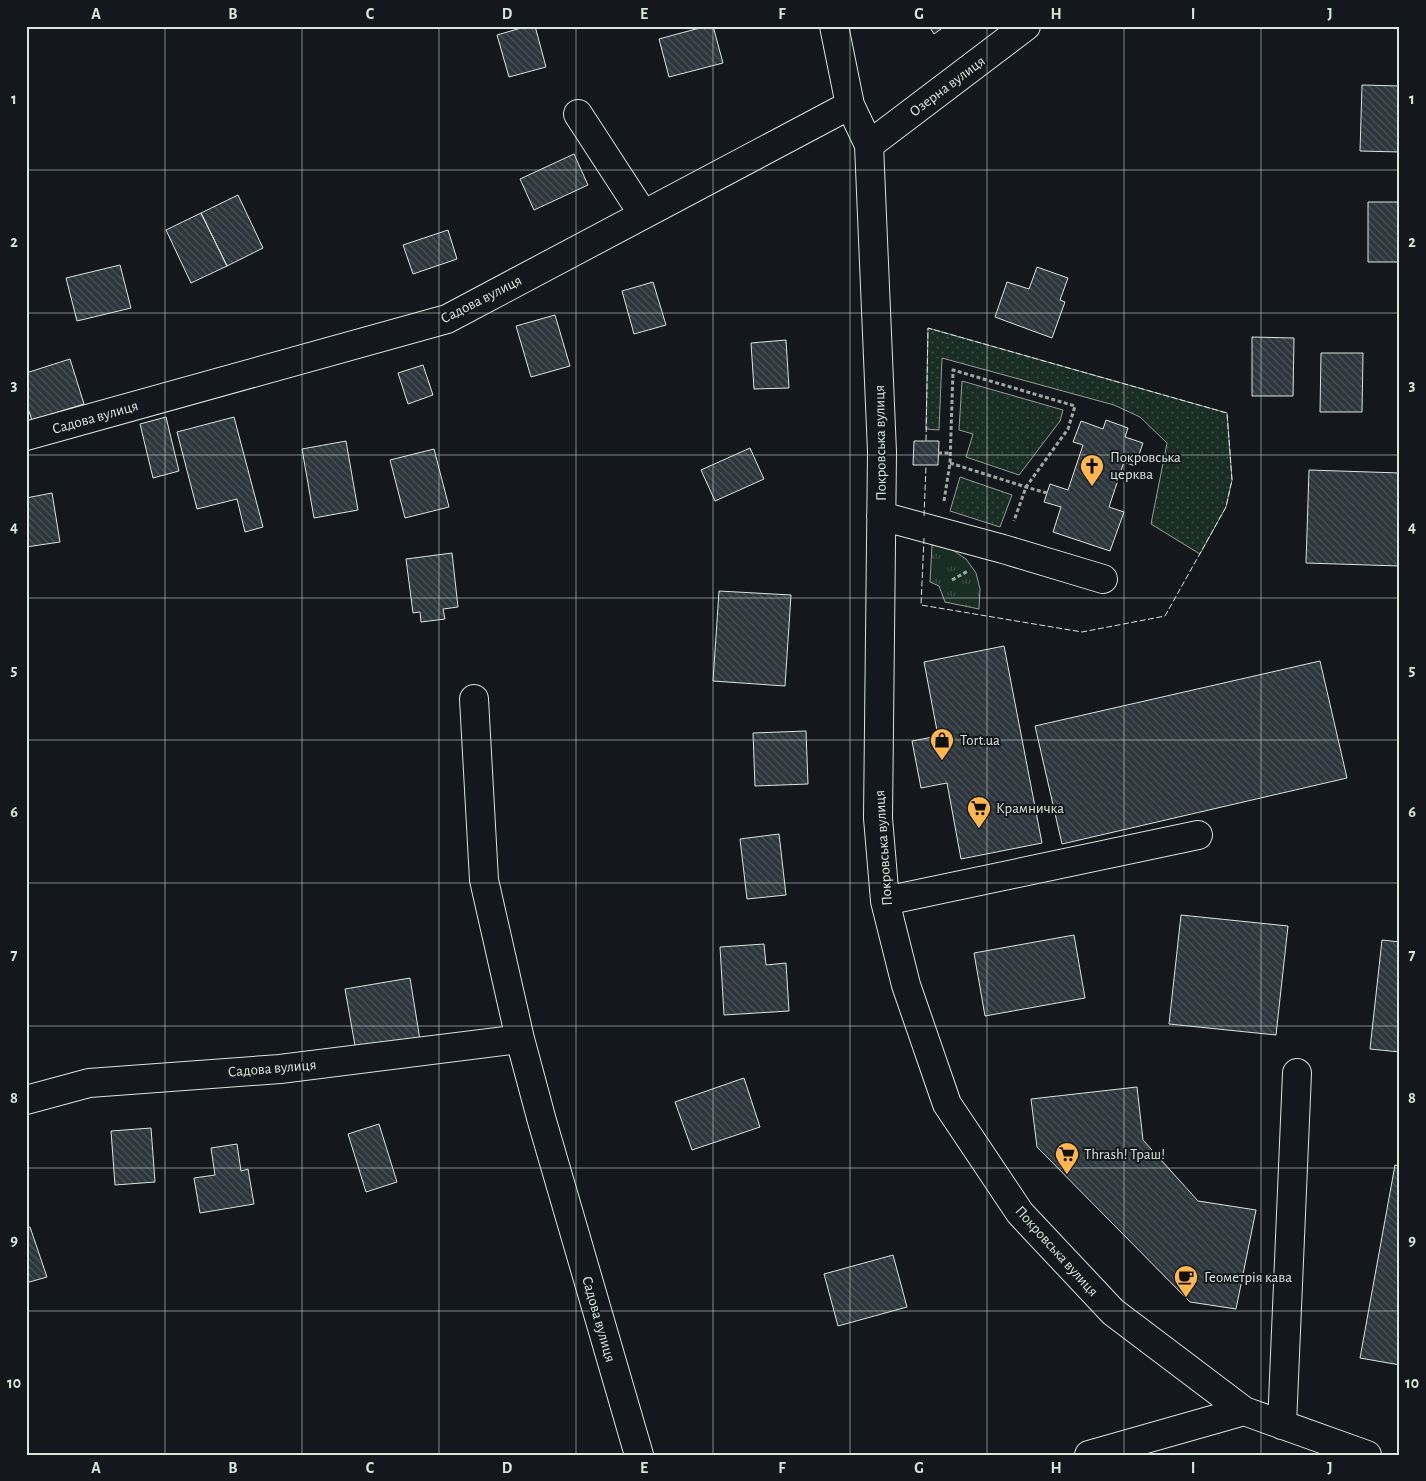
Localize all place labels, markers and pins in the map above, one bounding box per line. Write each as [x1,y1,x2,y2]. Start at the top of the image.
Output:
place label: Покровська церква [1110,450,1181,482]
church icon: Покровська церква [1079,453,1105,487]
shop icon: Tort.ua [929,727,955,761]
place label: Tort.ua [960,733,1000,748]
supermarket icon: Крамничка [966,795,992,829]
place label: Крамничка [996,801,1064,816]
supermarket icon: Thrash! Траш! [1054,1141,1080,1175]
place label: Thrash! Траш! [1084,1147,1165,1162]
cafe icon: Геометрія кава [1173,1264,1199,1298]
place label: Геометрія кава [1204,1270,1292,1285]

